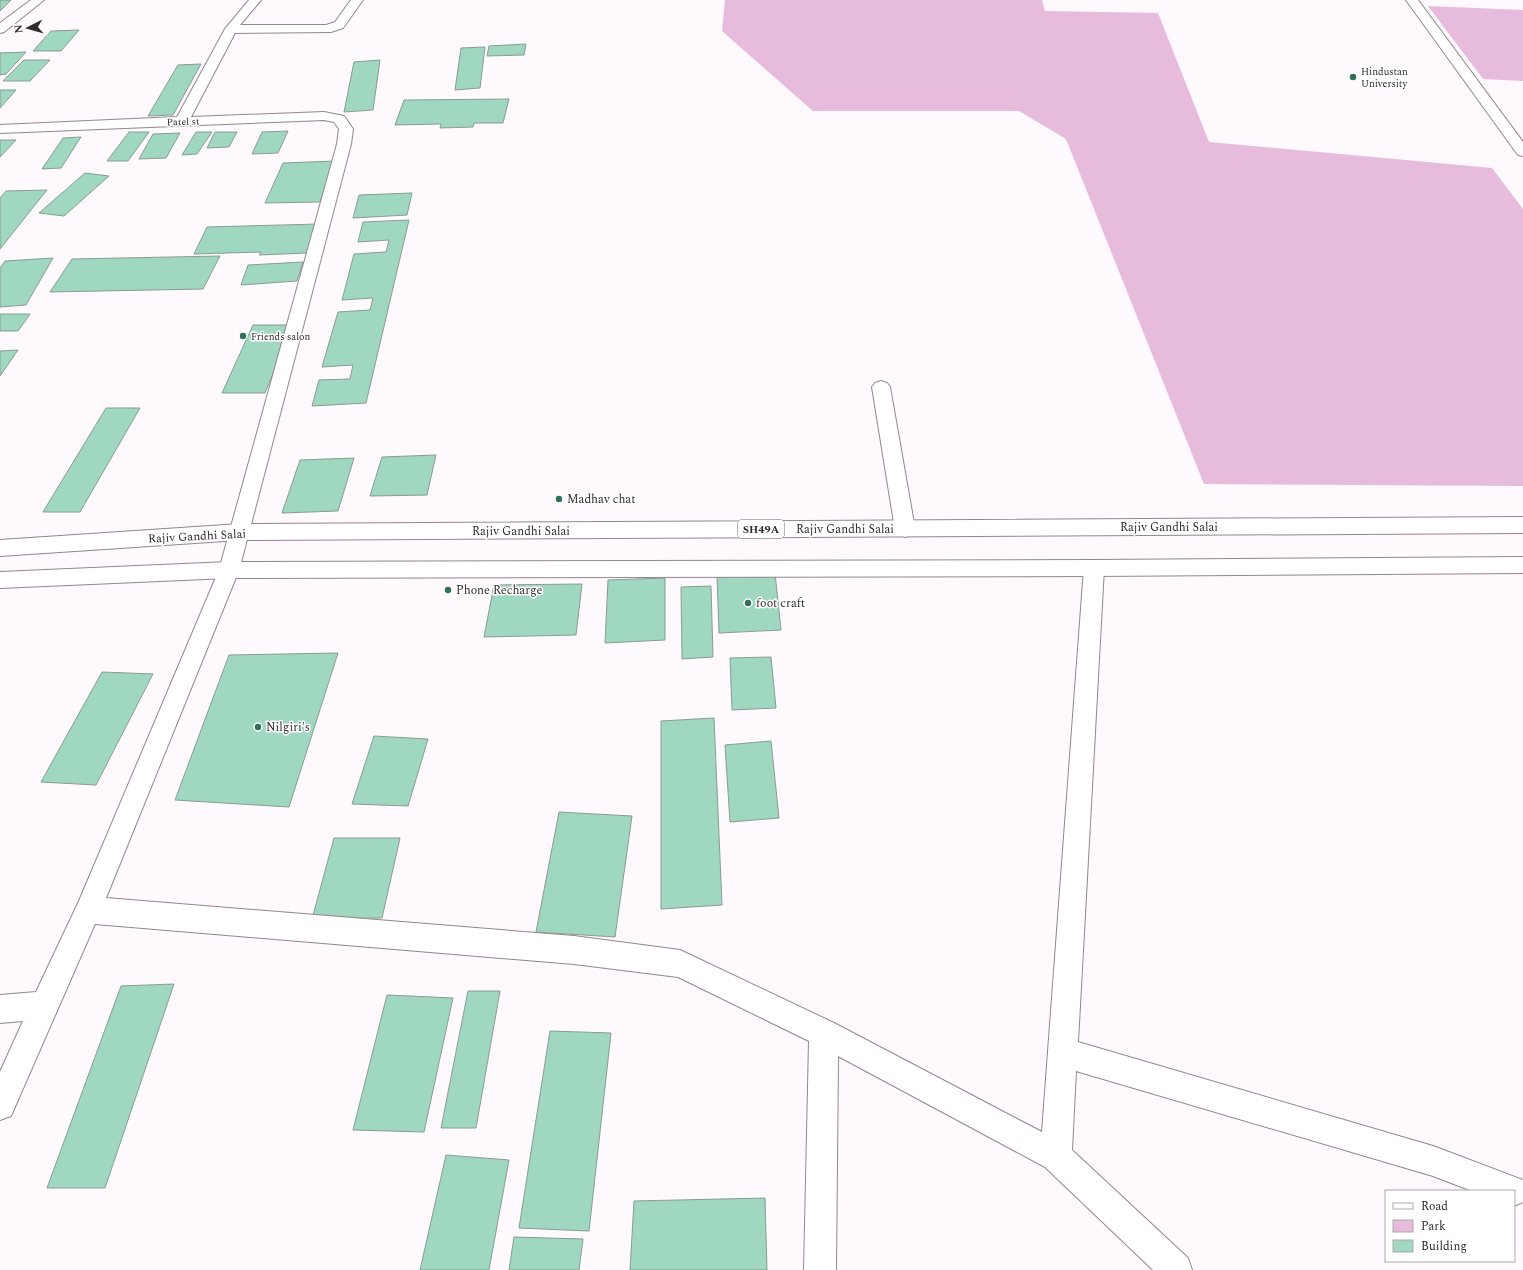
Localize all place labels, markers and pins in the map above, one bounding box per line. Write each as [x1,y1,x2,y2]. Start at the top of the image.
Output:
place label: Hindustan University [1361,64,1408,92]
marker: Hindustan University [1348,72,1358,82]
place label: Friends salon [251,329,311,345]
marker: Friends salon [238,331,248,341]
place label: Madhav chat [567,490,635,509]
marker: Madhav chat [554,494,564,504]
place label: Phone Recharge [456,581,542,600]
marker: Phone Recharge [443,585,453,595]
place label: foot craft [756,594,805,613]
marker: foot craft [743,598,753,608]
place label: Nilgiri's [266,718,310,737]
marker: Nilgiri's [253,722,263,732]

